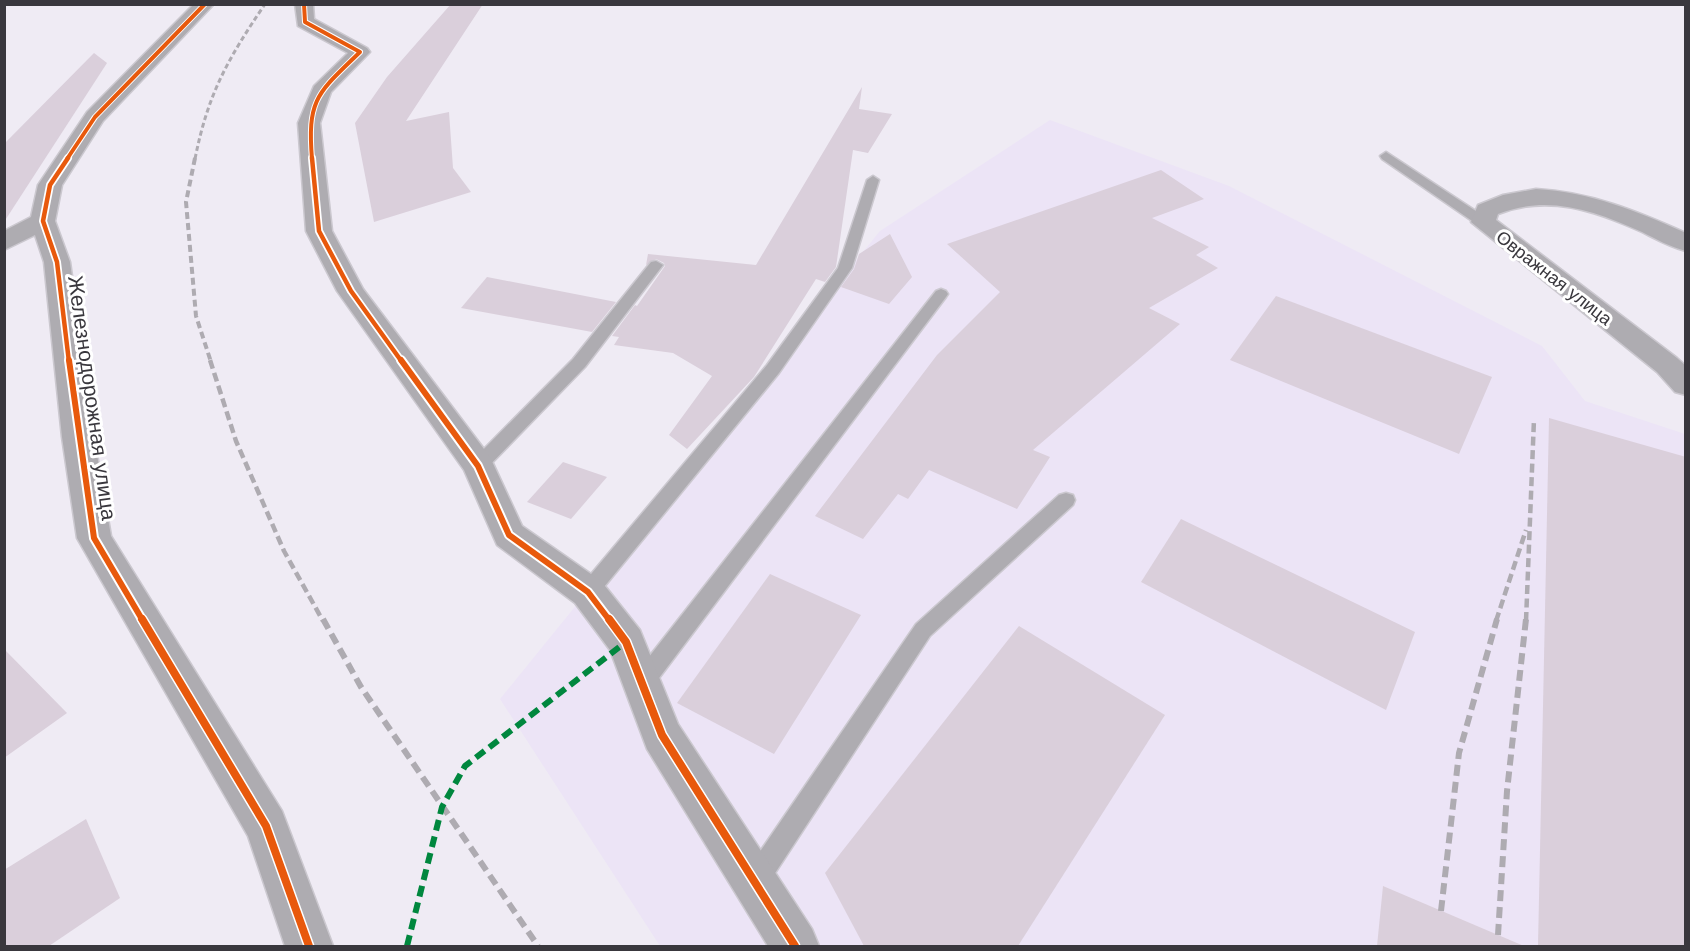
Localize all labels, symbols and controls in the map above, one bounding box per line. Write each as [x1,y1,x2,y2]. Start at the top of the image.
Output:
street label: Овражная улица [1492,226,1617,330]
street label: Железнодорожная улица [63,274,122,522]

